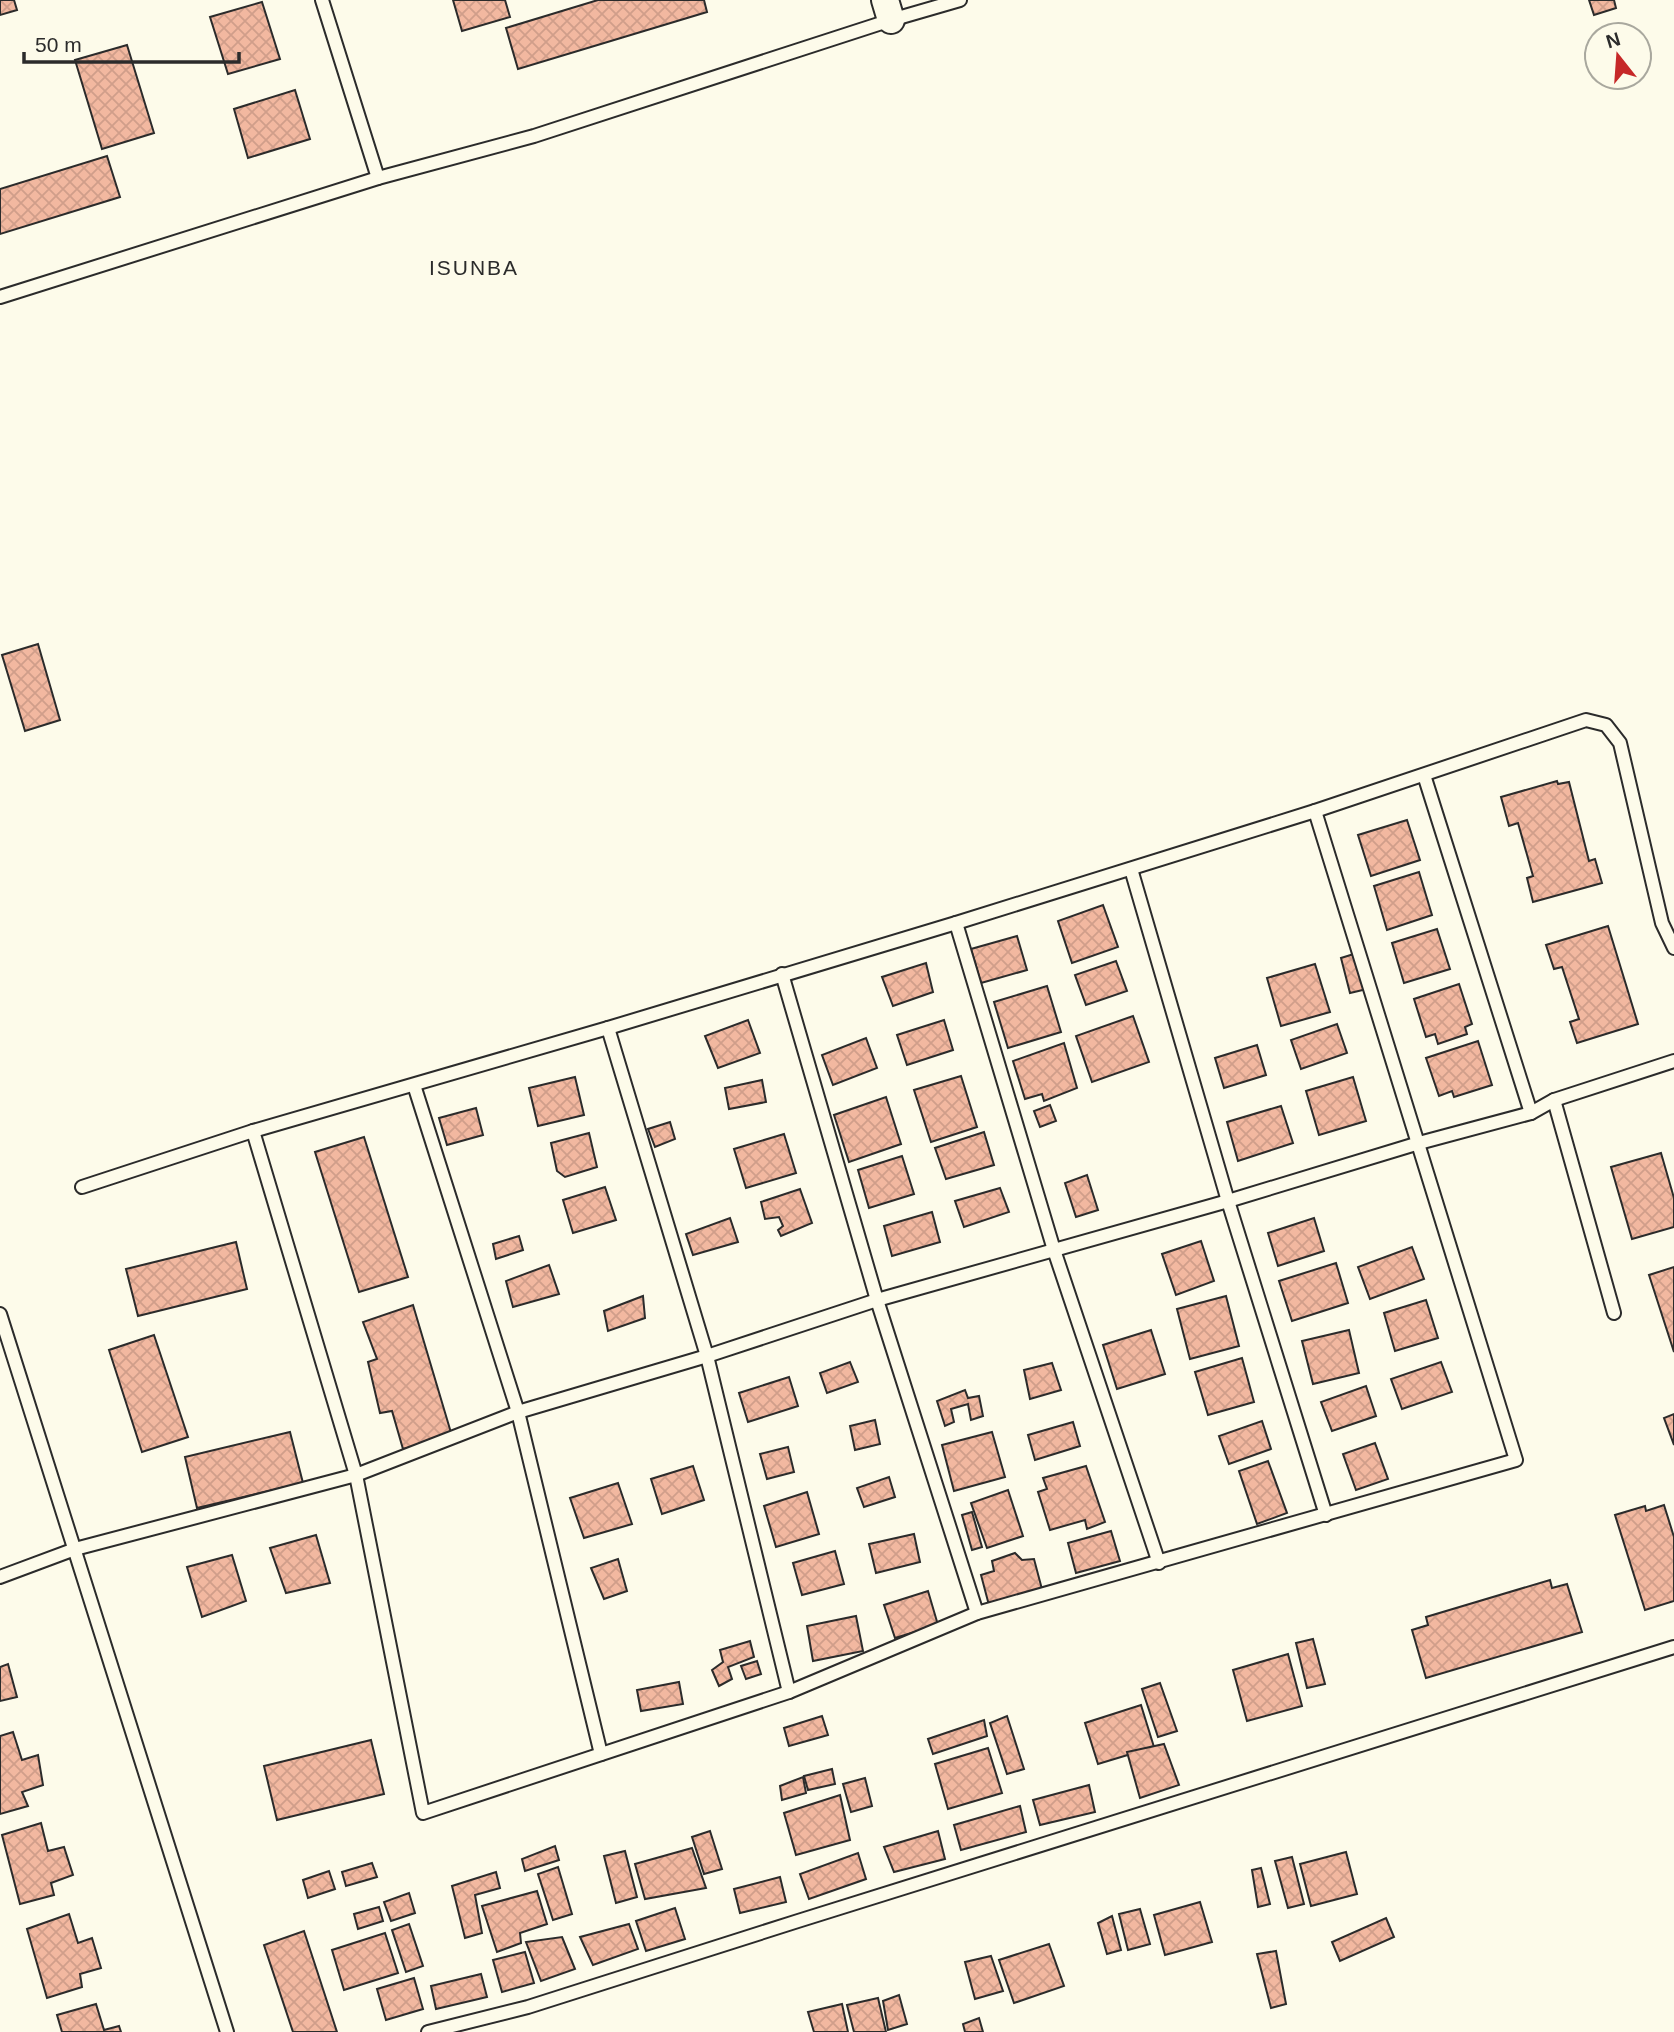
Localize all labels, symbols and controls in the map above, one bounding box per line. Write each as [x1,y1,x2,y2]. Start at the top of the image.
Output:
scale bar [24,21,240,65]
north arrow [1583,21,1653,91]
text: N [1604,28,1623,52]
text: 50 m [35,33,82,56]
district label: ISUNBA [429,256,519,279]

